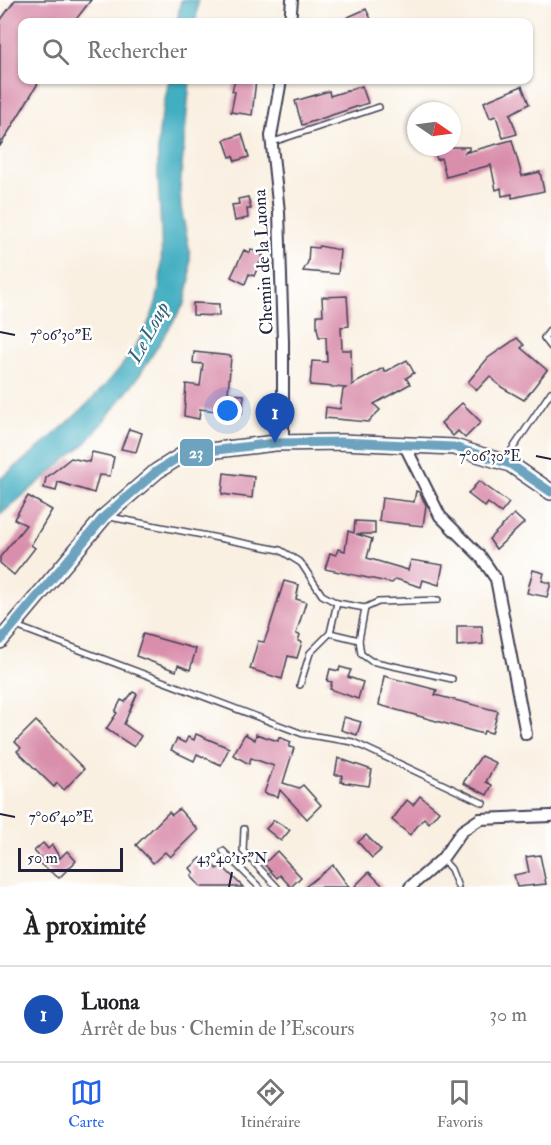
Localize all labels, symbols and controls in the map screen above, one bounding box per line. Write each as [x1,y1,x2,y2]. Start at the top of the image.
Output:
search box [18,18,533,84]
icon: search [39,35,72,68]
text: Rechercher [87,37,187,65]
north arrow [407,102,461,156]
street label: Chemin de la Luona [248,188,279,335]
water label: Le Loup [122,297,175,368]
text: 7°06'30"E [30,326,92,345]
pin: 1 [256,394,294,443]
your location [213,396,242,425]
line badge: 23 [179,438,214,467]
text: 23 [189,443,203,463]
text: 7°06'30"E [459,447,521,466]
text: 7°06'40"E [29,808,93,827]
scale bar [18,845,123,872]
text: 50 m [27,848,58,868]
text: 43°40'15"N [197,849,268,868]
text: À proximité [24,910,146,942]
text: Luona [81,988,139,1016]
text: 1 [40,1002,47,1027]
text: 30 m [489,1002,527,1027]
text: Arrêt de bus · Chemin de l'Escours [81,1016,354,1041]
tab: Carte [68,1076,104,1132]
tab: Itinéraire [240,1076,300,1132]
tab: Favoris [437,1076,483,1132]

